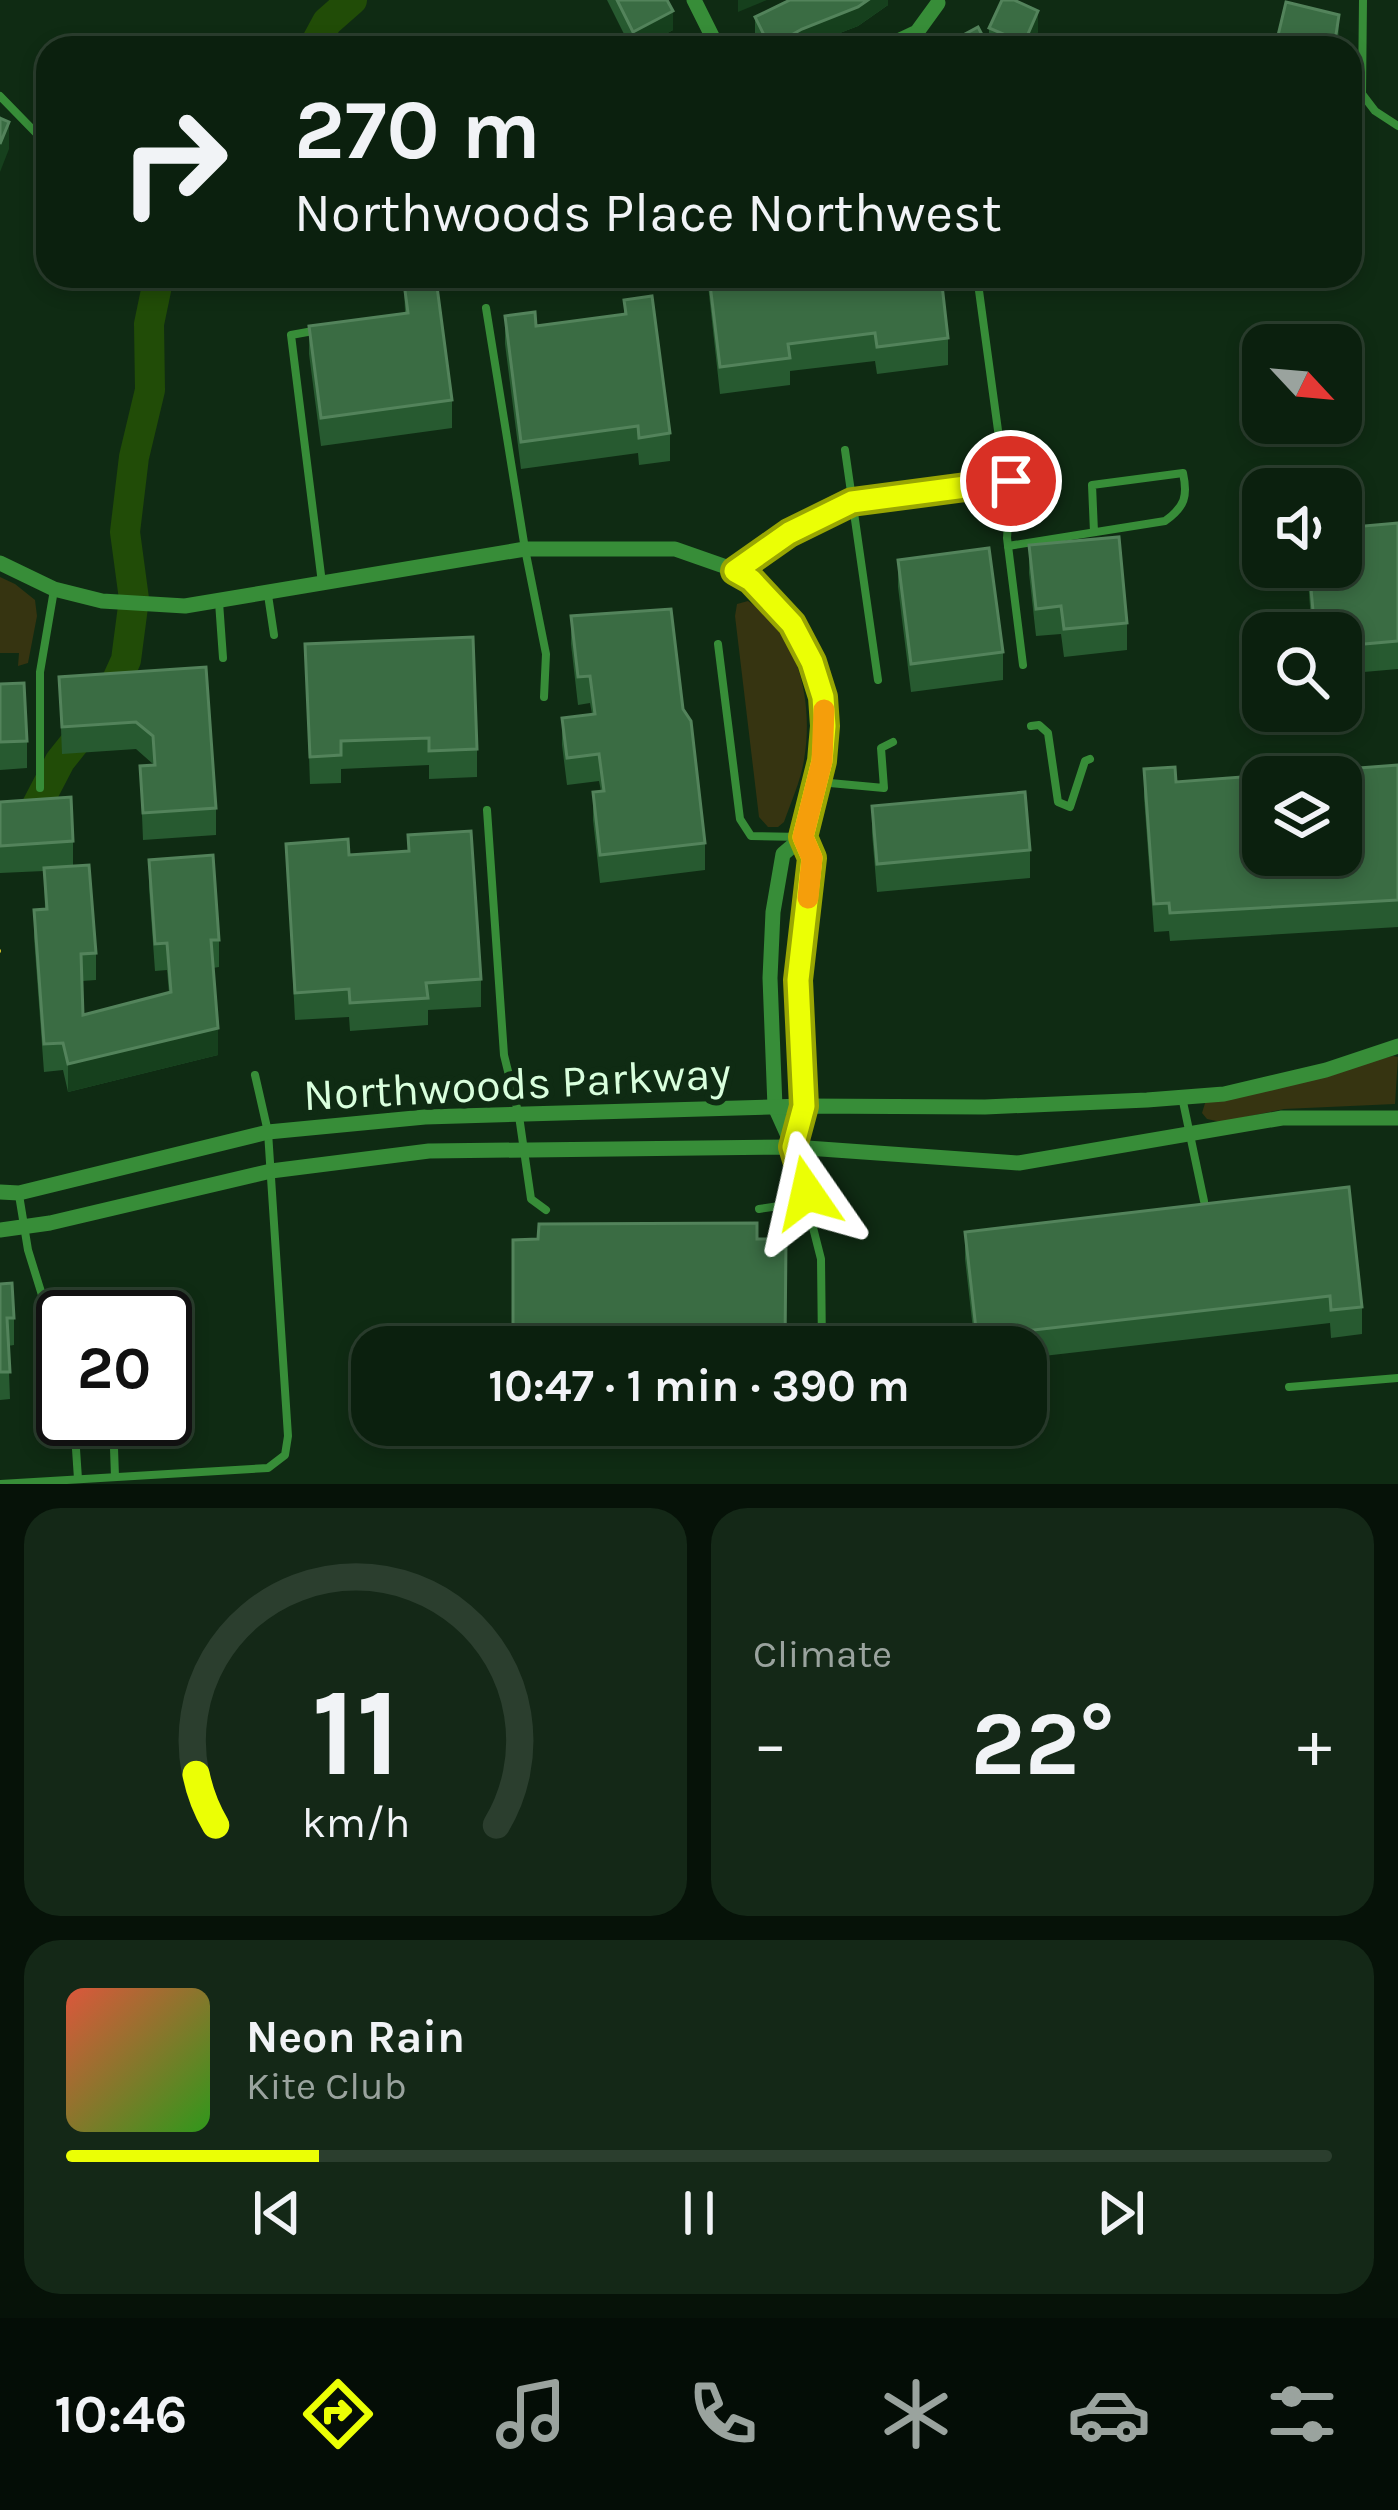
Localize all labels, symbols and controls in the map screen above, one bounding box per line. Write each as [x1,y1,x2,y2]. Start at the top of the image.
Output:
text: 270 m [294,81,541,179]
icon: right [96,84,252,240]
text: Northwoods Place Northwest [294,181,1002,245]
north arrow [1242,324,1362,444]
map controls [1242,324,1362,876]
pin [960,430,1062,532]
icon: arrive [978,448,1044,514]
button: sound [1242,468,1362,588]
button: search [1242,612,1362,732]
button: layers [1242,756,1362,876]
street label: Northwoods Parkway [302,1047,732,1122]
position arrow [744,1130,870,1256]
speed limit sign: 20 [36,1290,192,1446]
text: 10:47 · 1 min · 390 m [488,1360,910,1412]
text: Climate [753,1631,892,1677]
text: 11 [311,1660,400,1805]
text: 22° [971,1691,1114,1797]
text: − [753,1705,788,1783]
text: + [1297,1705,1332,1783]
text: km/h [301,1798,410,1848]
text: Neon Rain [246,2011,465,2063]
text: Kite Club [246,2063,407,2109]
icon: previous [244,2180,310,2246]
icon: pause [666,2180,732,2246]
icon: next [1088,2180,1154,2246]
icon: directions [296,2372,380,2456]
icon: music [489,2372,573,2456]
icon: phone [681,2372,765,2456]
icon: climate [874,2372,958,2456]
icon: car [1067,2372,1151,2456]
icon: filters [1260,2372,1344,2456]
text: 10:46 [54,2382,187,2446]

